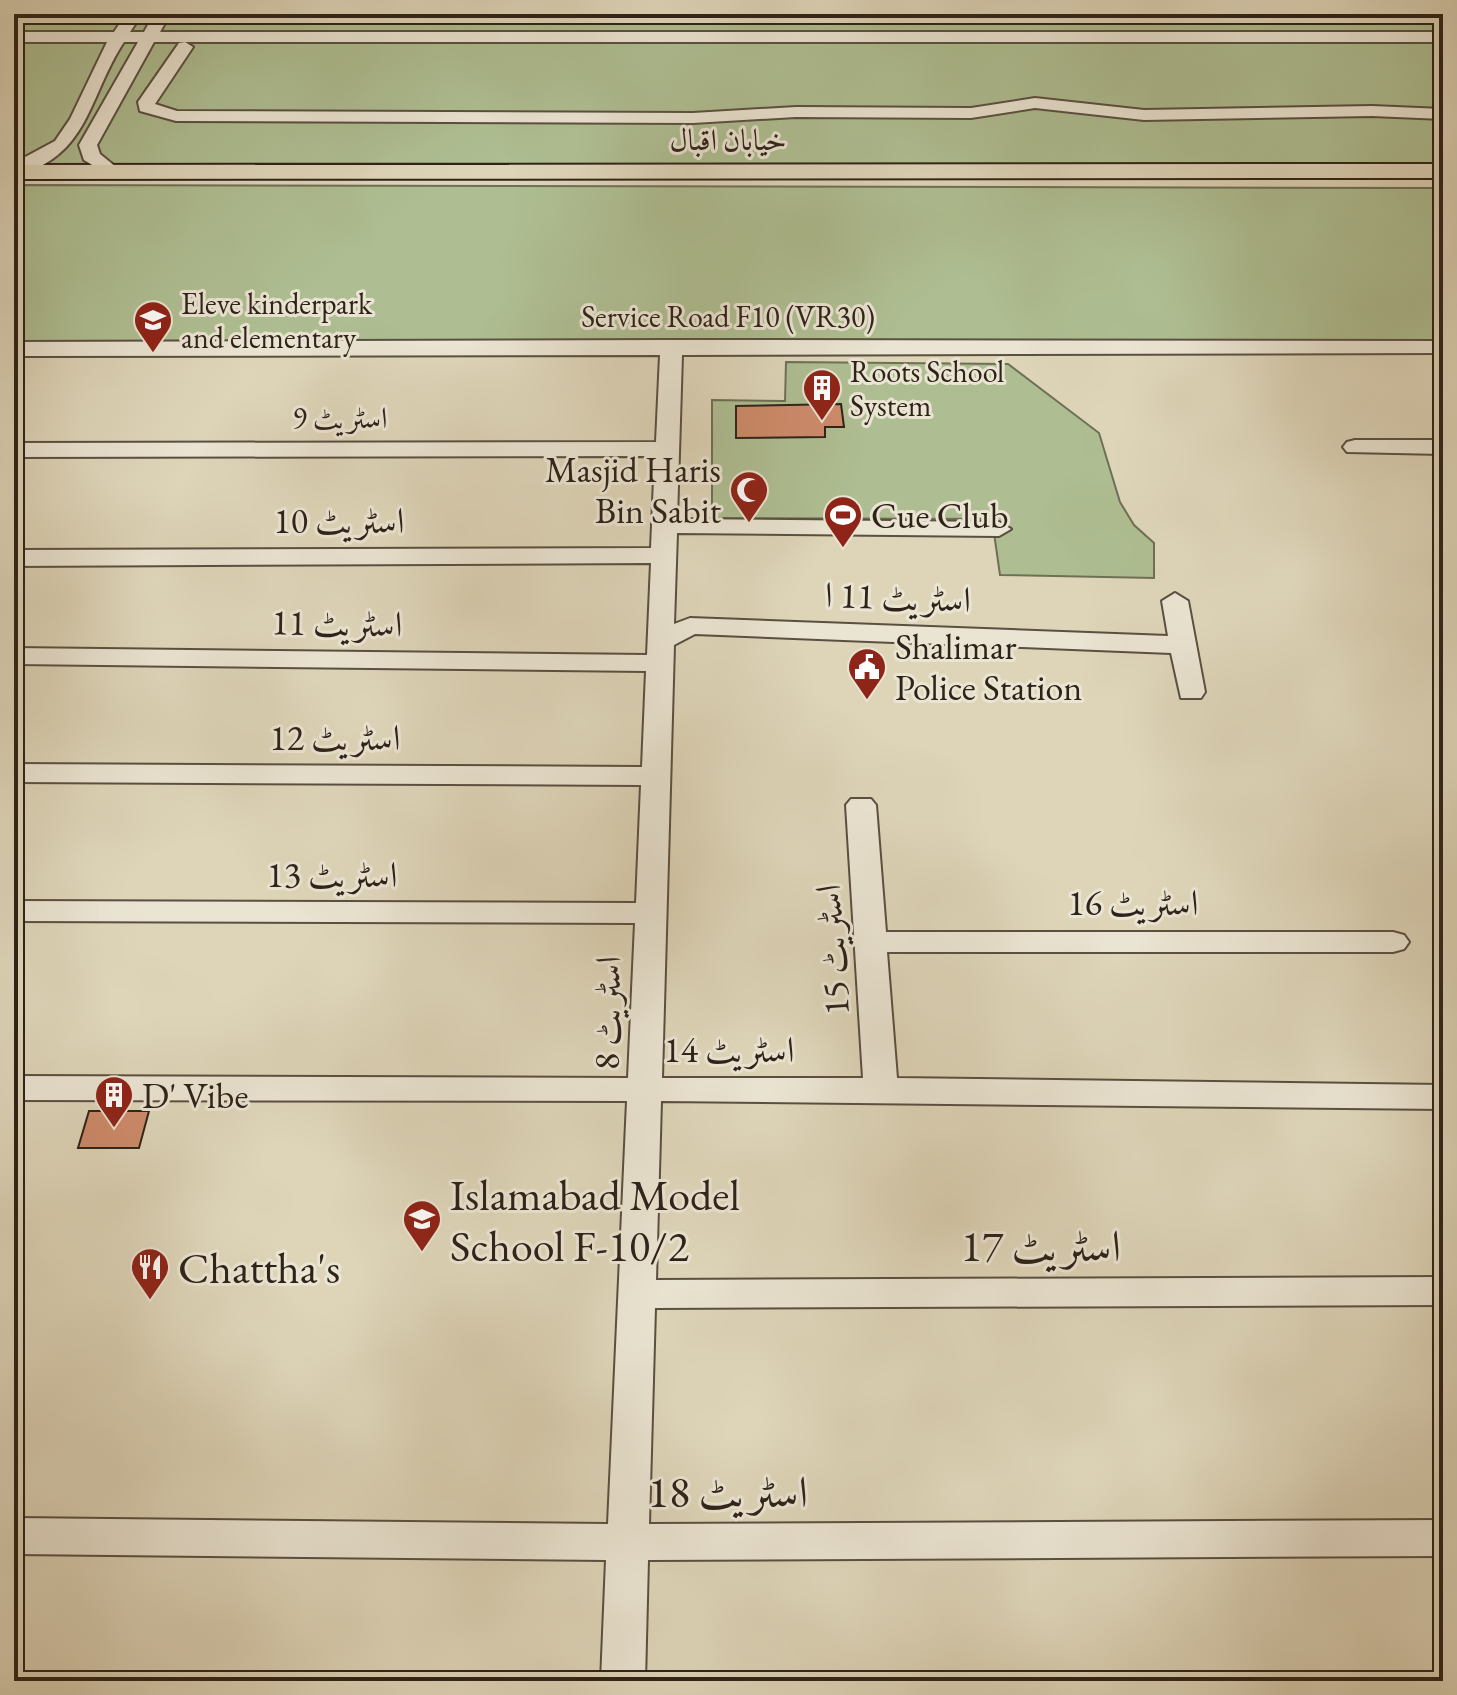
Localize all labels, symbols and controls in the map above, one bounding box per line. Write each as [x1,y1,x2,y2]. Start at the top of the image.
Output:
street label: خیابان اقبال [669,120,787,159]
place label: Eleve kinderpark and elementary [181,284,373,357]
street label: Service Road F10 (VR30) [581,297,875,336]
school or university icon: Eleve kinderpark and elementary [132,299,174,354]
place label: Roots School System [850,352,1004,425]
building icon: Roots School System [801,367,843,422]
street label: اسٹریٹ 9 [293,398,387,437]
place label: Masjid Haris Bin Sabit [545,446,722,534]
mosque icon: Masjid Haris Bin Sabit [728,469,770,524]
place label: Cue Club [871,492,1008,539]
sports icon: Cue Club [822,494,864,549]
street label: اسٹریٹ 10 [273,497,405,544]
street label: اسٹریٹ 11 ا [824,571,972,623]
street label: اسٹریٹ 11 [271,598,403,648]
place label: Shalimar Police Station [895,623,1082,711]
public building icon: Shalimar Police Station [846,646,888,701]
street label: اسٹریٹ 12 [269,714,401,761]
street label: اسٹریٹ 13 [266,851,398,898]
street label: اسٹریٹ 16 [1067,879,1199,926]
street label: اسٹریٹ 15 [804,883,860,1017]
street label: اسٹریٹ 8 [583,956,631,1070]
street label: اسٹریٹ 14 [663,1026,795,1073]
place label: D' Vibe [142,1072,248,1119]
building icon: D' Vibe [93,1074,135,1129]
place label: Islamabad Model School F-10/2 [450,1166,740,1274]
school or university icon: Islamabad Model School F-10/2 [401,1198,443,1253]
street label: اسٹریٹ 17 [961,1217,1121,1274]
place label: Chattha's [178,1239,340,1296]
restaurant icon: Chattha's [129,1246,171,1301]
street label: اسٹریٹ 18 [648,1463,808,1520]

